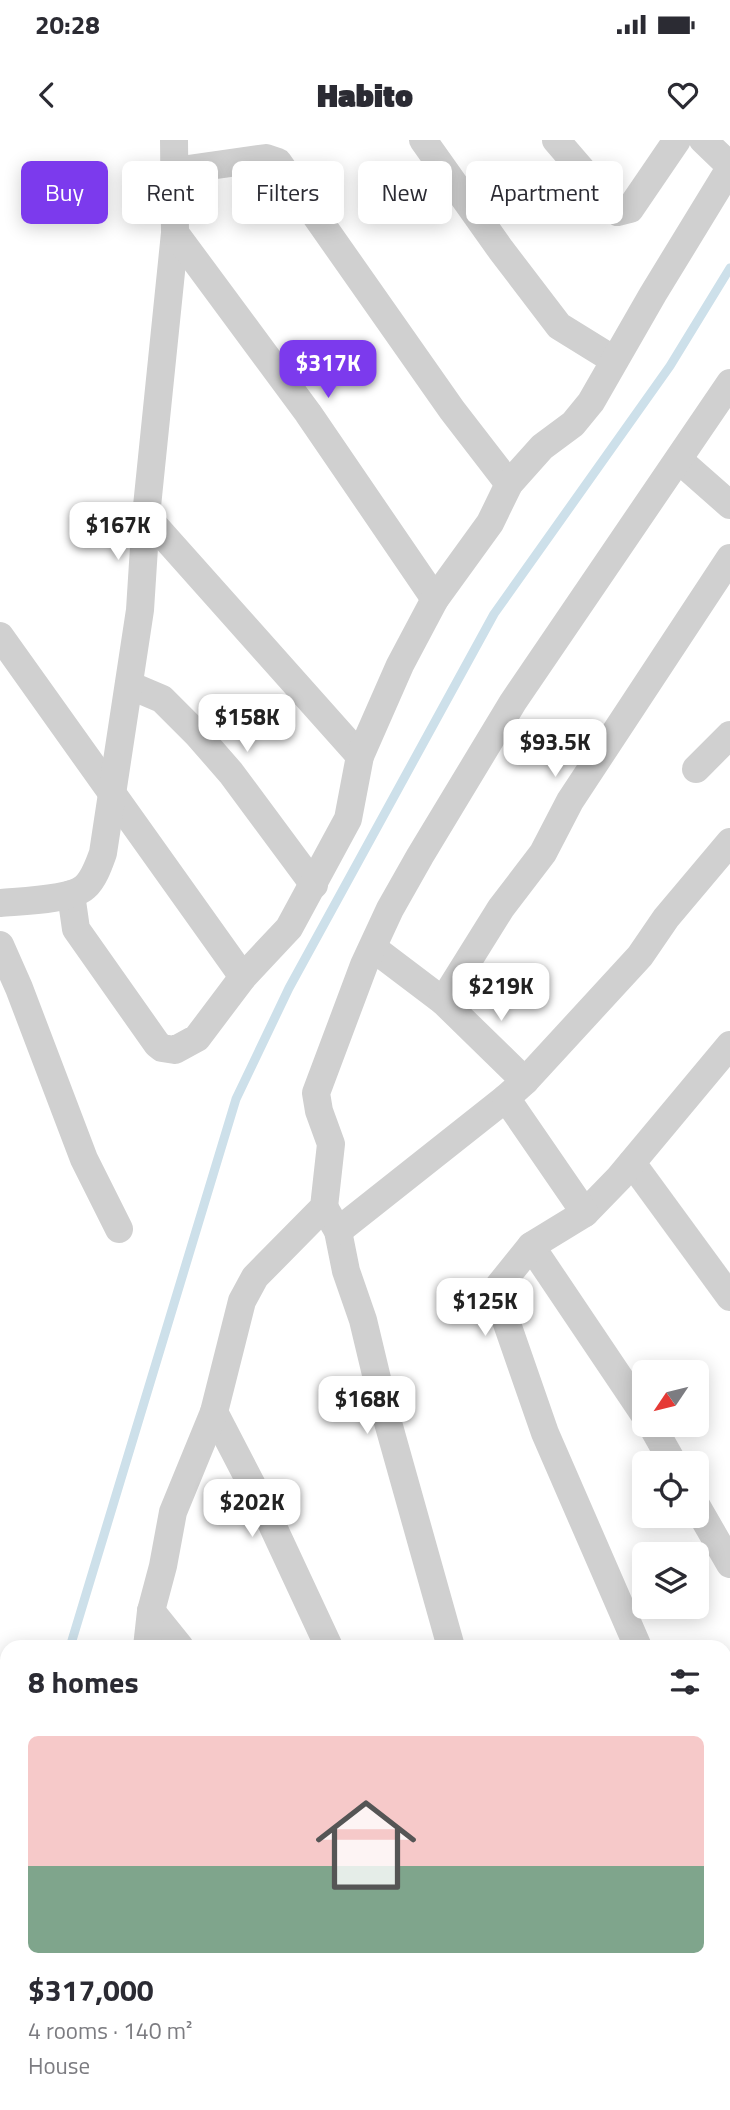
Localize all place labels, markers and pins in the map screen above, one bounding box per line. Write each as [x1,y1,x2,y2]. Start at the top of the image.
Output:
pin: $317K [279,341,377,400]
pin: $167K [69,502,167,562]
pin: $158K [198,694,296,754]
pin: $93.5K [498,720,612,779]
pin: $219K [452,964,550,1023]
pin: $125K [436,1278,534,1338]
pin: $168K [318,1376,416,1436]
pin: $202K [203,1480,301,1539]

